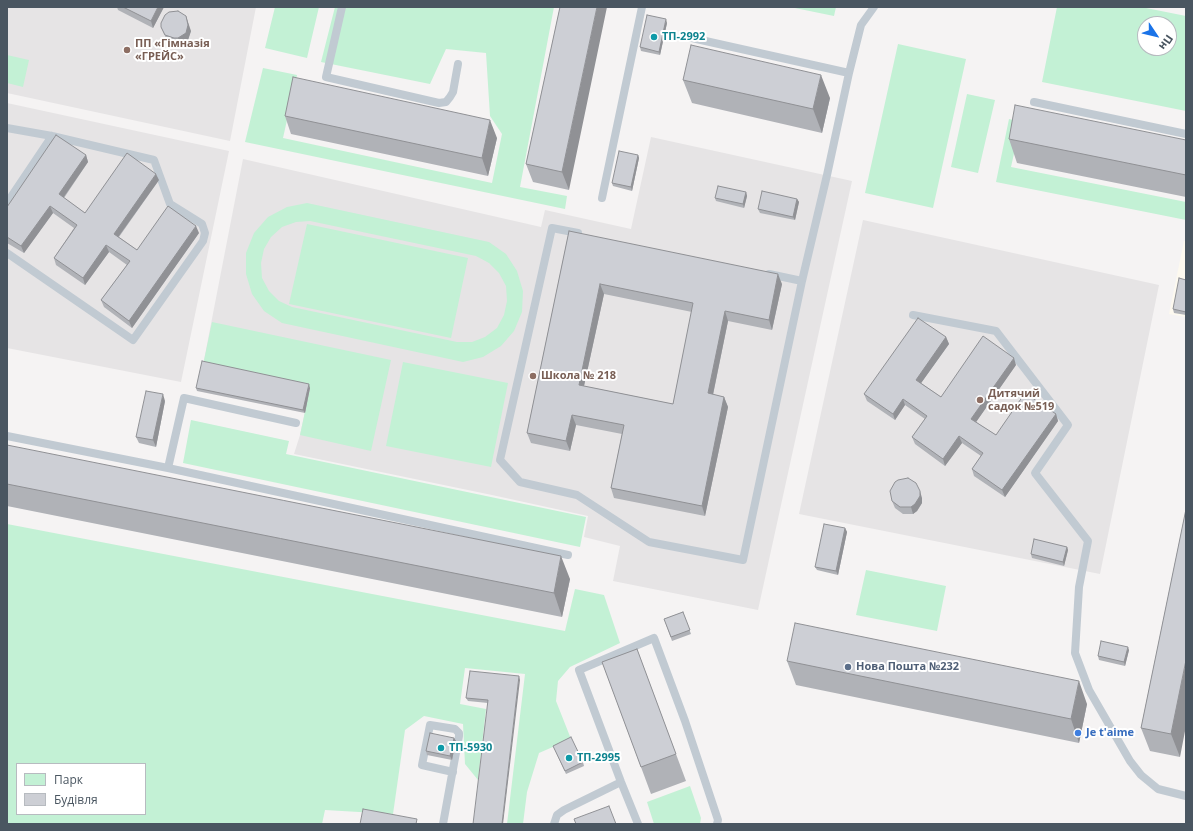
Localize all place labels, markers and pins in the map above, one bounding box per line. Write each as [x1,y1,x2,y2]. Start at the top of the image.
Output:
place label: ТП-2992 [662,30,705,44]
marker: ТП-2992 [649,32,659,42]
place label: ПП «Гімназія «ГРЕЙС» [135,37,210,63]
marker: ПП «Гімназія «ГРЕЙС» [122,45,132,55]
place label: Школа № 218 [541,369,616,383]
marker: Школа № 218 [528,371,538,381]
place label: Дитячий садок №519 [988,387,1054,413]
marker: Дитячий садок №519 [975,395,985,405]
place label: Нова Пошта №232 [856,660,959,674]
marker: Нова Пошта №232 [843,662,853,672]
place label: Je t'aime [1086,726,1134,740]
marker: Je t'aime [1073,728,1083,738]
place label: ТП-5930 [449,741,492,755]
marker: ТП-5930 [436,743,446,753]
place label: ТП-2995 [577,751,620,765]
marker: ТП-2995 [564,753,574,763]

